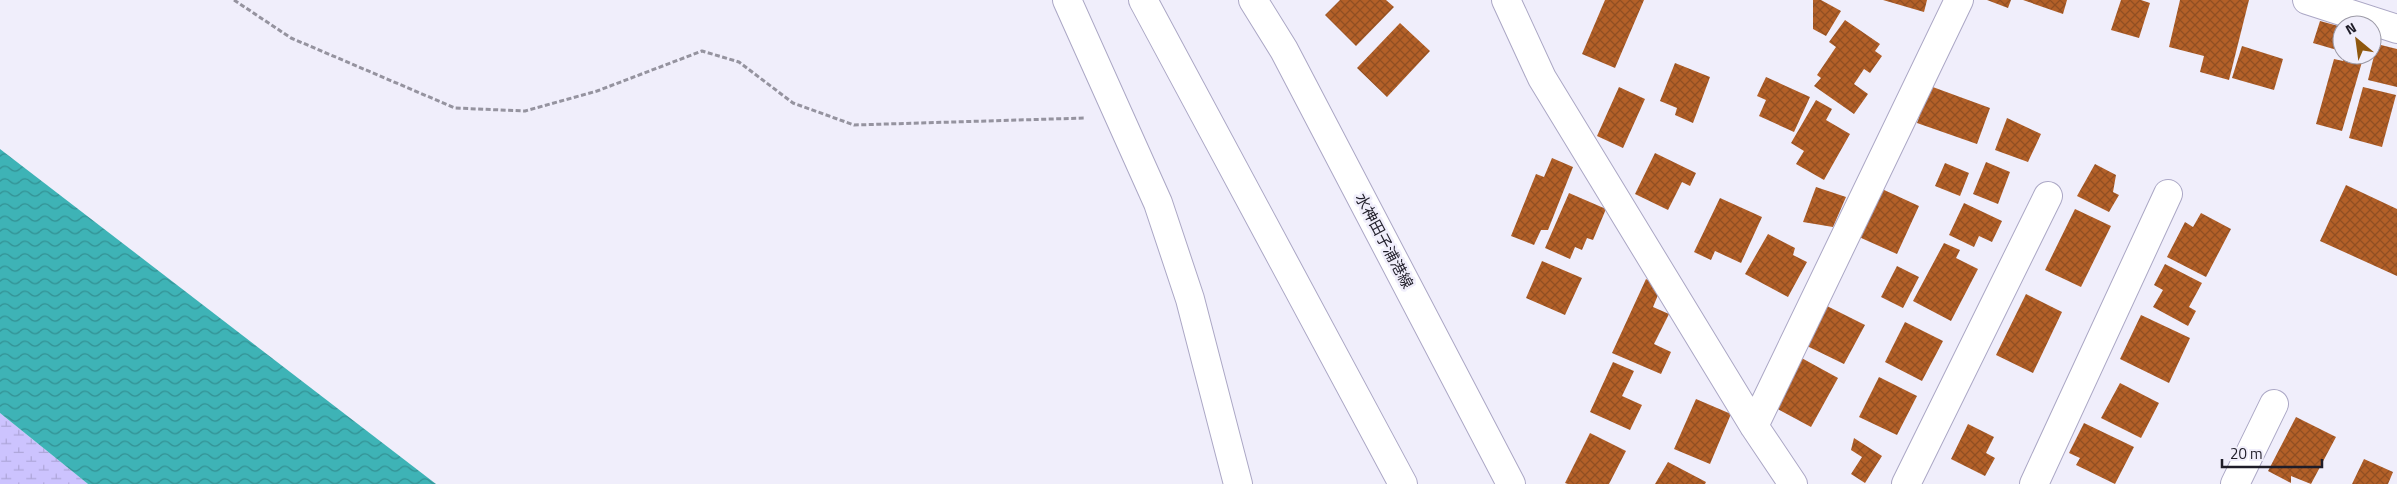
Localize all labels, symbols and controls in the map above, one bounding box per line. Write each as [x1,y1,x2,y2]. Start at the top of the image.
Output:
north arrow [2332,15,2382,65]
text: N [2341,17,2360,40]
street label: 水神田子浦港線 [1350,189,1419,293]
scale bar [2222,436,2322,468]
text: 20 m [2230,442,2263,465]

